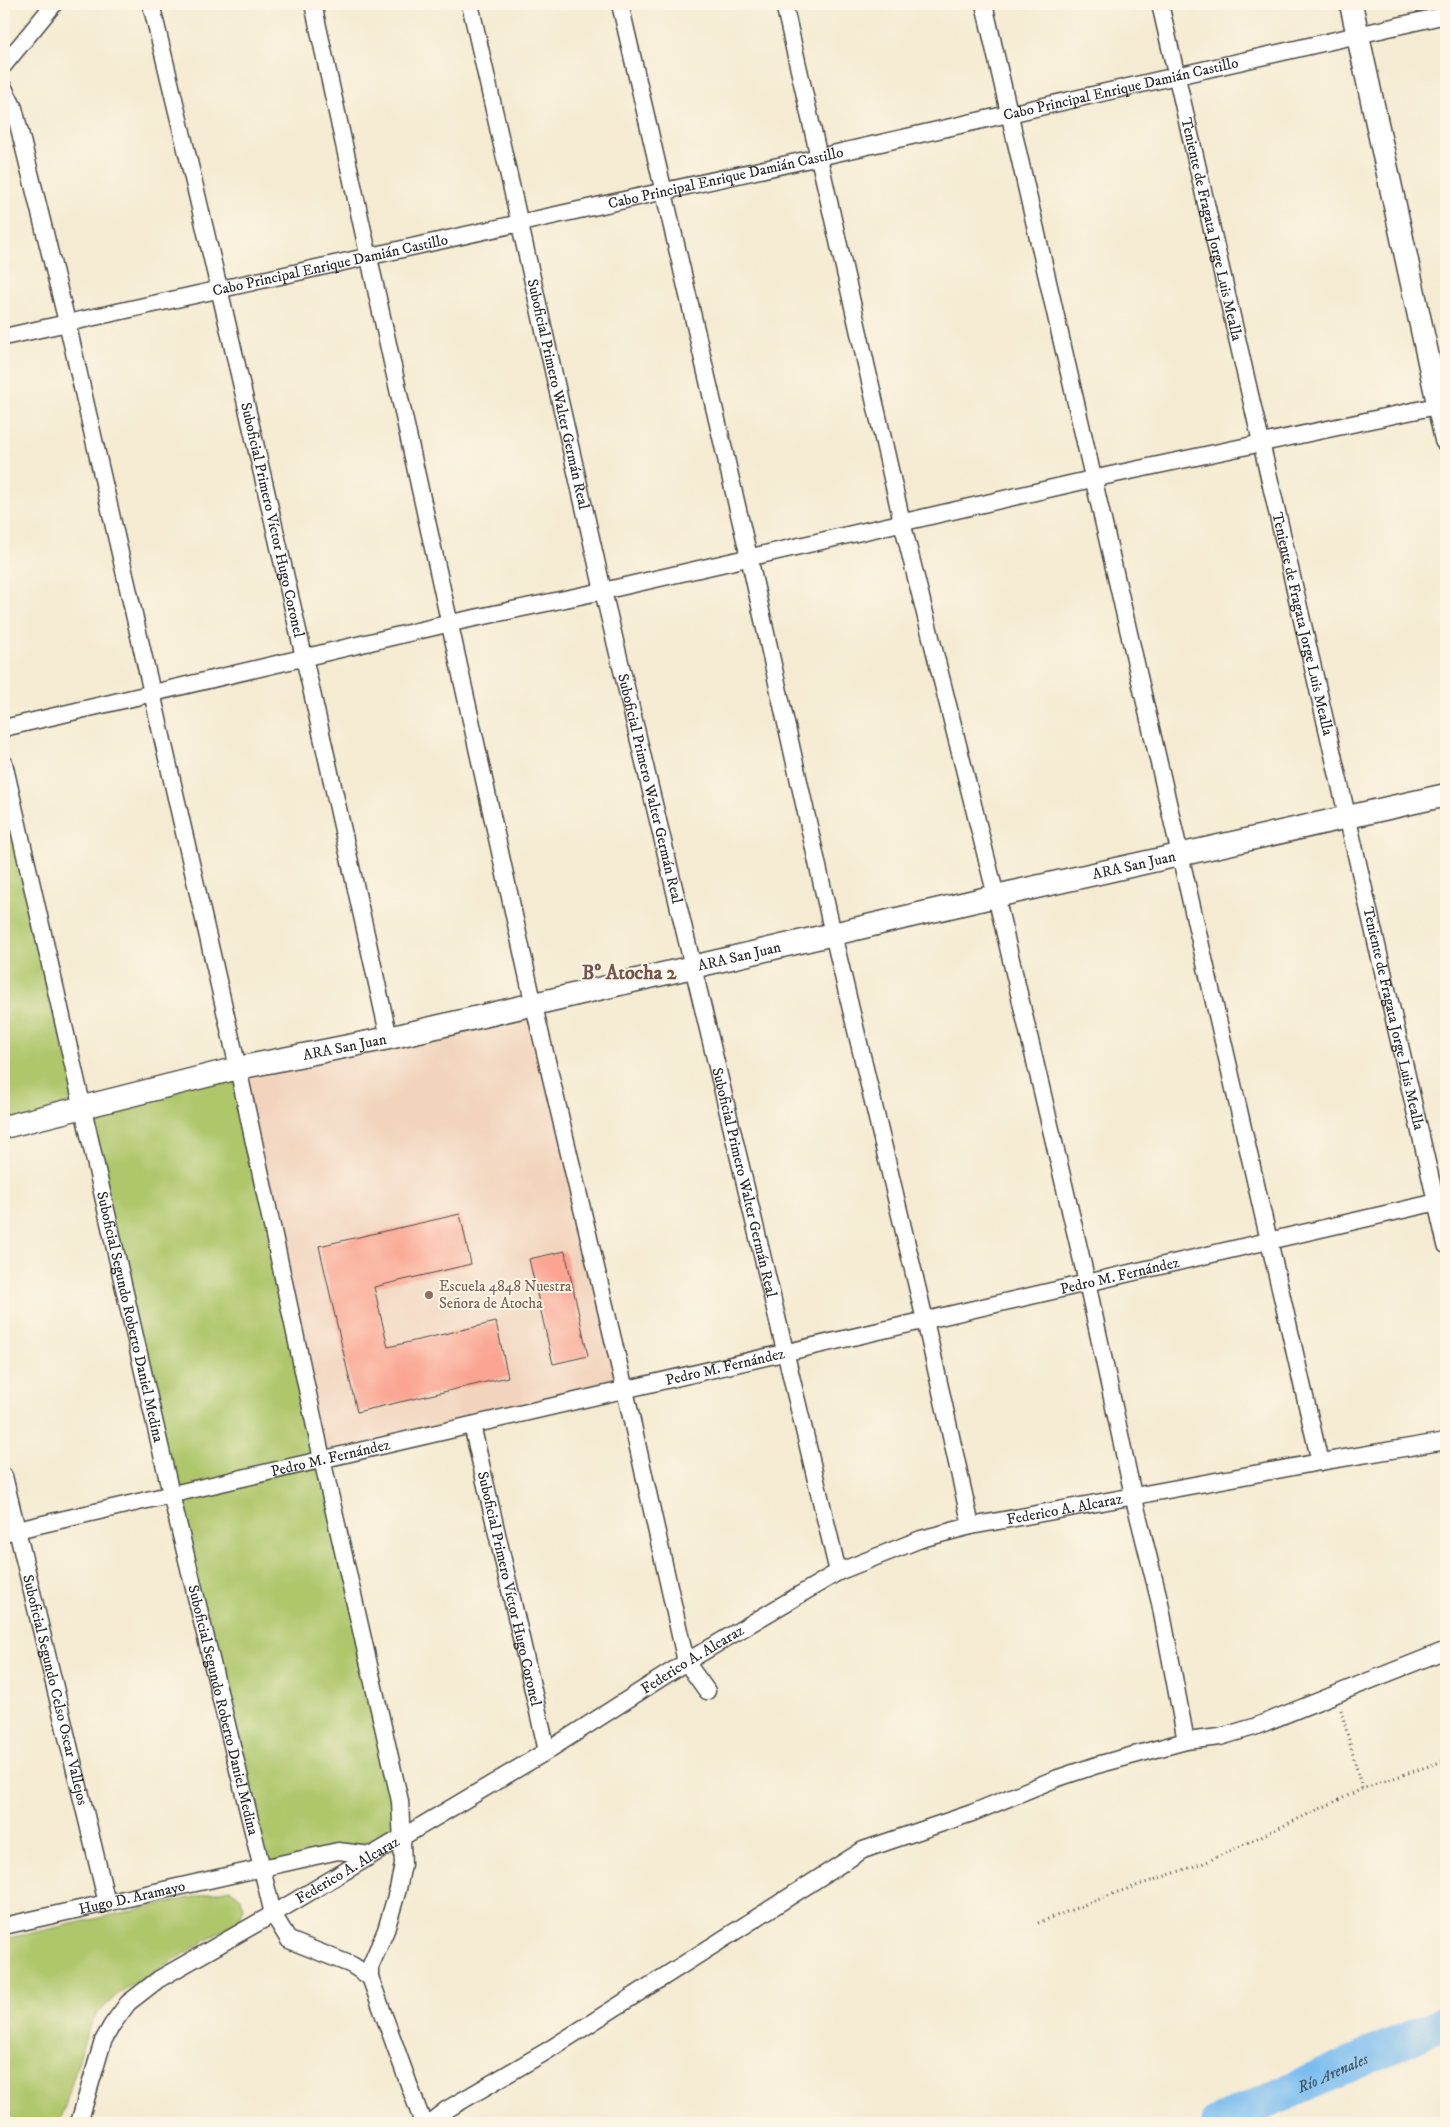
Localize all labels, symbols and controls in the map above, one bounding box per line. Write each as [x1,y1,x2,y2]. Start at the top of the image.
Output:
street label: Cabo Principal Enrique Damián Castillo [1001,53,1240,125]
street label: Teniente de Fragata Jorge Luis Mealla [1176,116,1246,343]
street label: Cabo Principal Enrique Damián Castillo [606,143,845,213]
street label: Cabo Principal Enrique Damián Castillo [211,230,450,301]
street label: Suboficial Primero Walter Germán Real [523,277,593,512]
street label: Suboficial Primero Víctor Hugo Coronel [236,401,308,640]
street label: Teniente de Fragata Jorge Luis Mealla [1267,510,1337,738]
street label: Suboficial Primero Walter Germán Real [613,672,687,906]
street label: ARA San Juan [1091,847,1178,884]
street label: Teniente de Fragata Jorge Luis Mealla [1358,905,1428,1133]
street label: ARA San Juan [696,938,783,975]
district label: Bº Atocha 2 [582,961,678,986]
street label: ARA San Juan [301,1030,388,1065]
street label: Suboficial Primero Walter Germán Real [707,1066,781,1300]
street label: Suboficial Segundo Roberto Daniel Medina [92,1190,168,1445]
street label: Pedro M. Fernández [1058,1253,1182,1299]
place label: Escuela 4848 Nuestra Señora de Atocha [439,1277,572,1313]
marker: Escuela 4848 Nuestra Señora de Atocha [423,1289,435,1301]
street label: Pedro M. Fernández [664,1344,787,1390]
street label: Pedro M. Fernández [269,1435,392,1481]
street label: Suboficial Primero Víctor Hugo Coronel [473,1470,546,1709]
street label: Federico A. Alcaraz [1005,1489,1124,1529]
street label: Suboficial Segundo Celso Oscar Vallejos [18,1573,92,1807]
street label: Suboficial Segundo Roberto Daniel Medina [183,1583,263,1838]
street label: Federico A. Alcaraz [637,1621,748,1698]
street label: Federico A. Alcaraz [292,1832,403,1908]
street label: Hugo D. Aramayo [77,1877,187,1919]
water label: Río Arenales [1293,2048,1372,2098]

